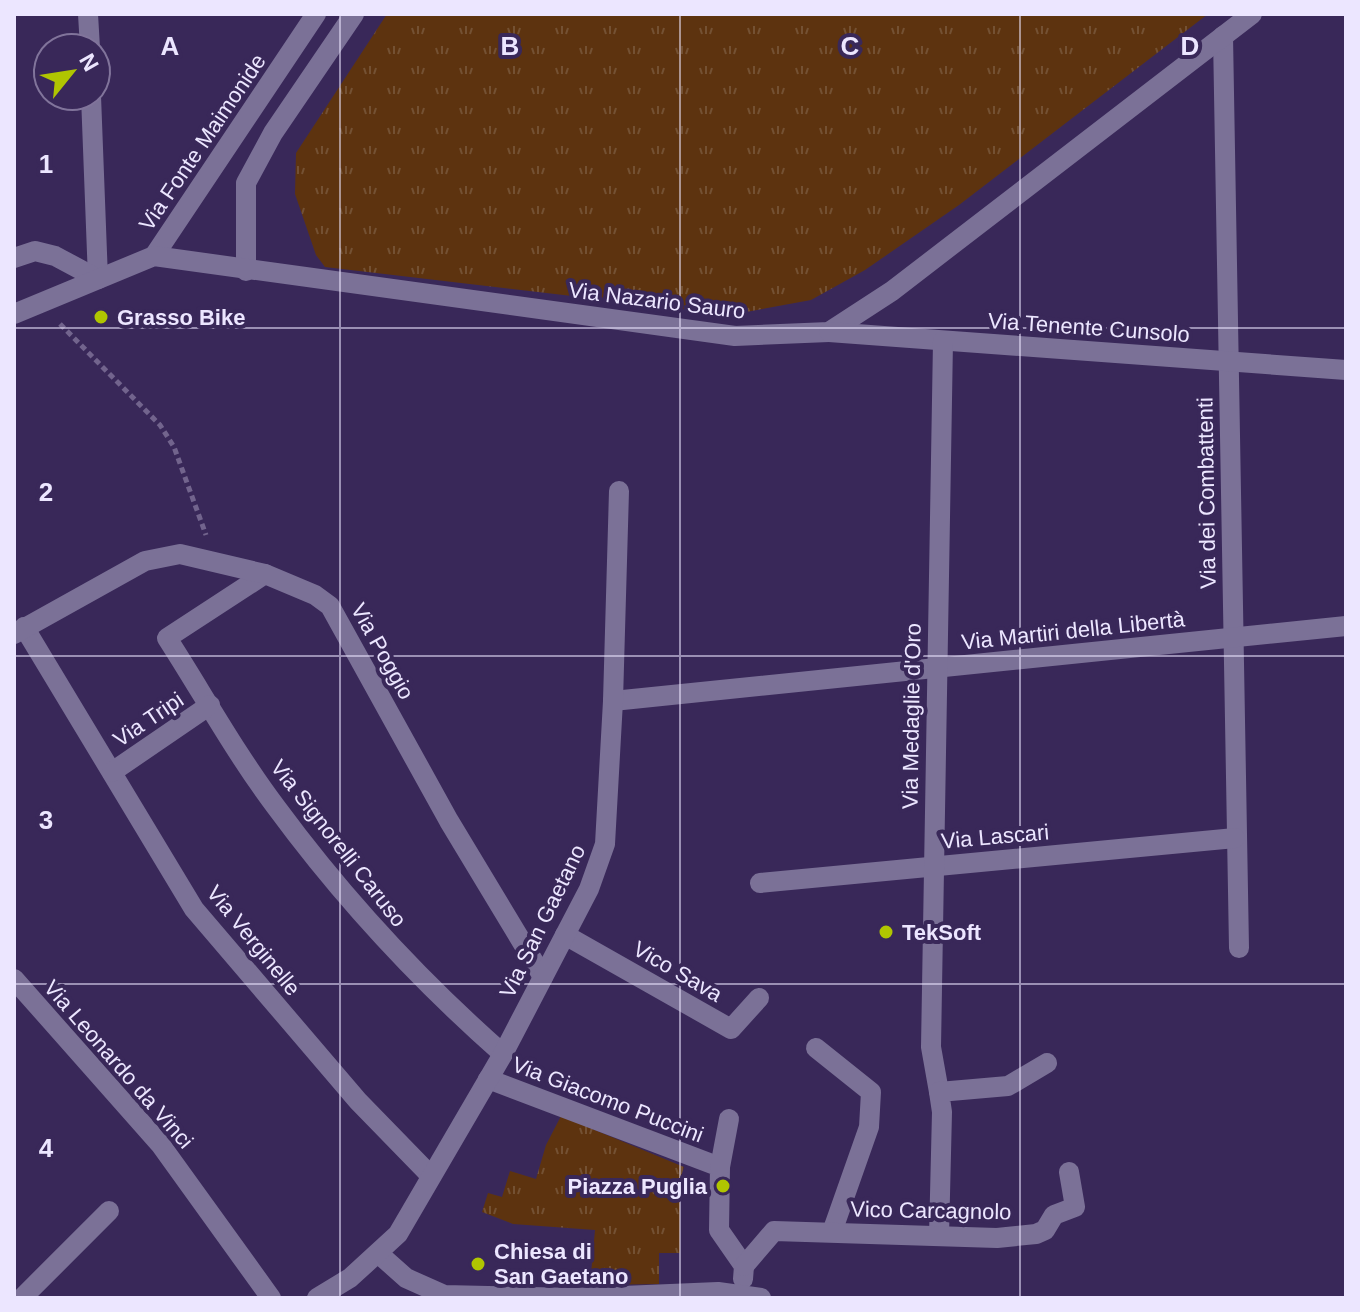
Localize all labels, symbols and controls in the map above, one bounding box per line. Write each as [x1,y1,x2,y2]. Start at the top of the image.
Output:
text: A [161,31,180,61]
text: B [501,31,519,61]
text: C [841,31,860,61]
text: D [1181,31,1199,61]
north arrow [32,32,112,112]
text: N [74,49,104,75]
street label: Via Fonte Maimonide [134,49,271,235]
text: 1 [39,149,53,179]
street label: Via Nazario Sauro [567,277,747,324]
place label: Grasso Bike [117,305,245,330]
marker: Grasso Bike [92,308,110,326]
street label: Via Tenente Cunsolo [987,308,1191,347]
street label: Via dei Combattenti [1192,397,1221,589]
text: 2 [39,477,53,507]
street label: Via Poggio [346,599,419,704]
street label: Via Martiri della Libertà [960,606,1187,655]
street label: Via Medaglie d'Oro [897,623,926,809]
street label: Via Tripi [109,687,188,752]
street label: Via Signorelli Caruso [266,755,412,932]
text: 3 [39,805,53,835]
street label: Via Lascari [940,819,1050,854]
street label: Via San Gaetano [495,841,590,1002]
street label: Via Verginelle [202,880,306,1000]
place label: TekSoft [902,920,982,945]
marker: TekSoft [877,923,895,941]
street label: Vico Sava [629,936,727,1007]
street label: Via Leonardo da Vinci [39,975,198,1153]
street label: Via Giacomo Puccini [509,1051,707,1147]
text: 4 [39,1133,54,1163]
place label: Piazza Puglia [568,1174,708,1199]
marker: Piazza Puglia [714,1177,732,1195]
street label: Vico Carcagnolo [850,1197,1012,1224]
place label: Chiesa di San Gaetano [494,1239,628,1289]
marker: Chiesa di San Gaetano [469,1255,487,1273]

